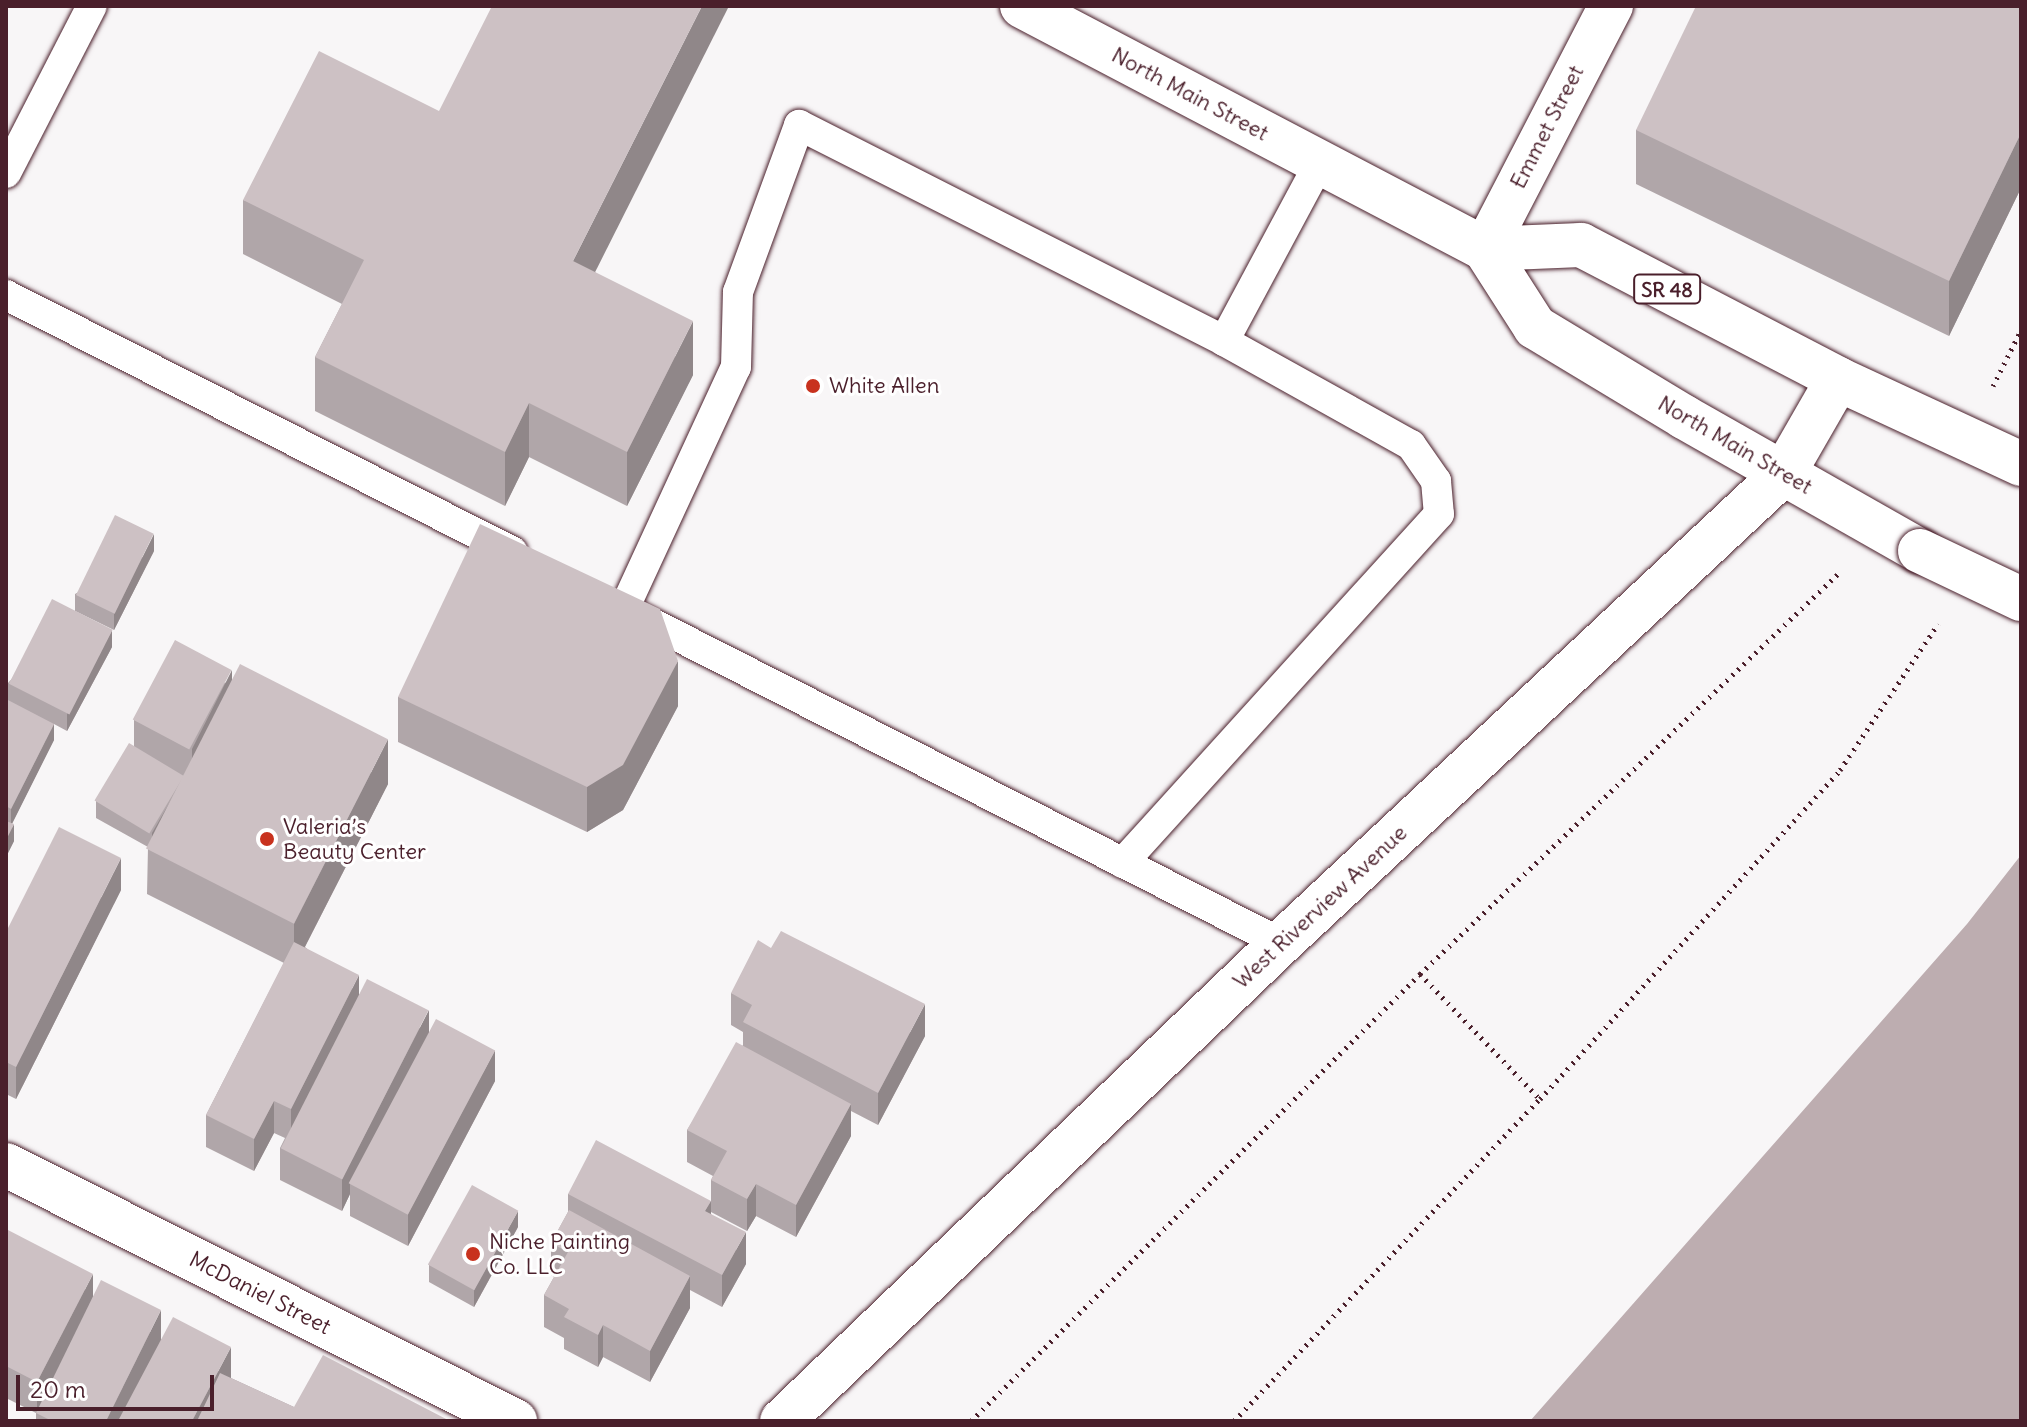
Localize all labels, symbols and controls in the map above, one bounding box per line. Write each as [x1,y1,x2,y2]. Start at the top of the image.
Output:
street label: North Main Street [1107,42,1273,146]
street label: Emmet Street [1505,61,1589,193]
road number: SR 48 [1633,273,1701,305]
place label: White Allen [829,373,939,399]
marker: White Allen [804,377,822,395]
street label: North Main Street [1653,390,1817,500]
place label: Valeria’s Beauty Center [283,813,426,864]
street label: West Riverview Avenue [1228,820,1412,994]
marker: Valeria’s Beauty Center [258,830,276,848]
place label: Niche Painting Co. LLC [489,1228,630,1280]
marker: Niche Painting Co. LLC [464,1245,482,1263]
street label: McDaniel Street [185,1246,335,1340]
scale bar [20,1359,218,1409]
text: 20 m [30,1374,86,1404]

